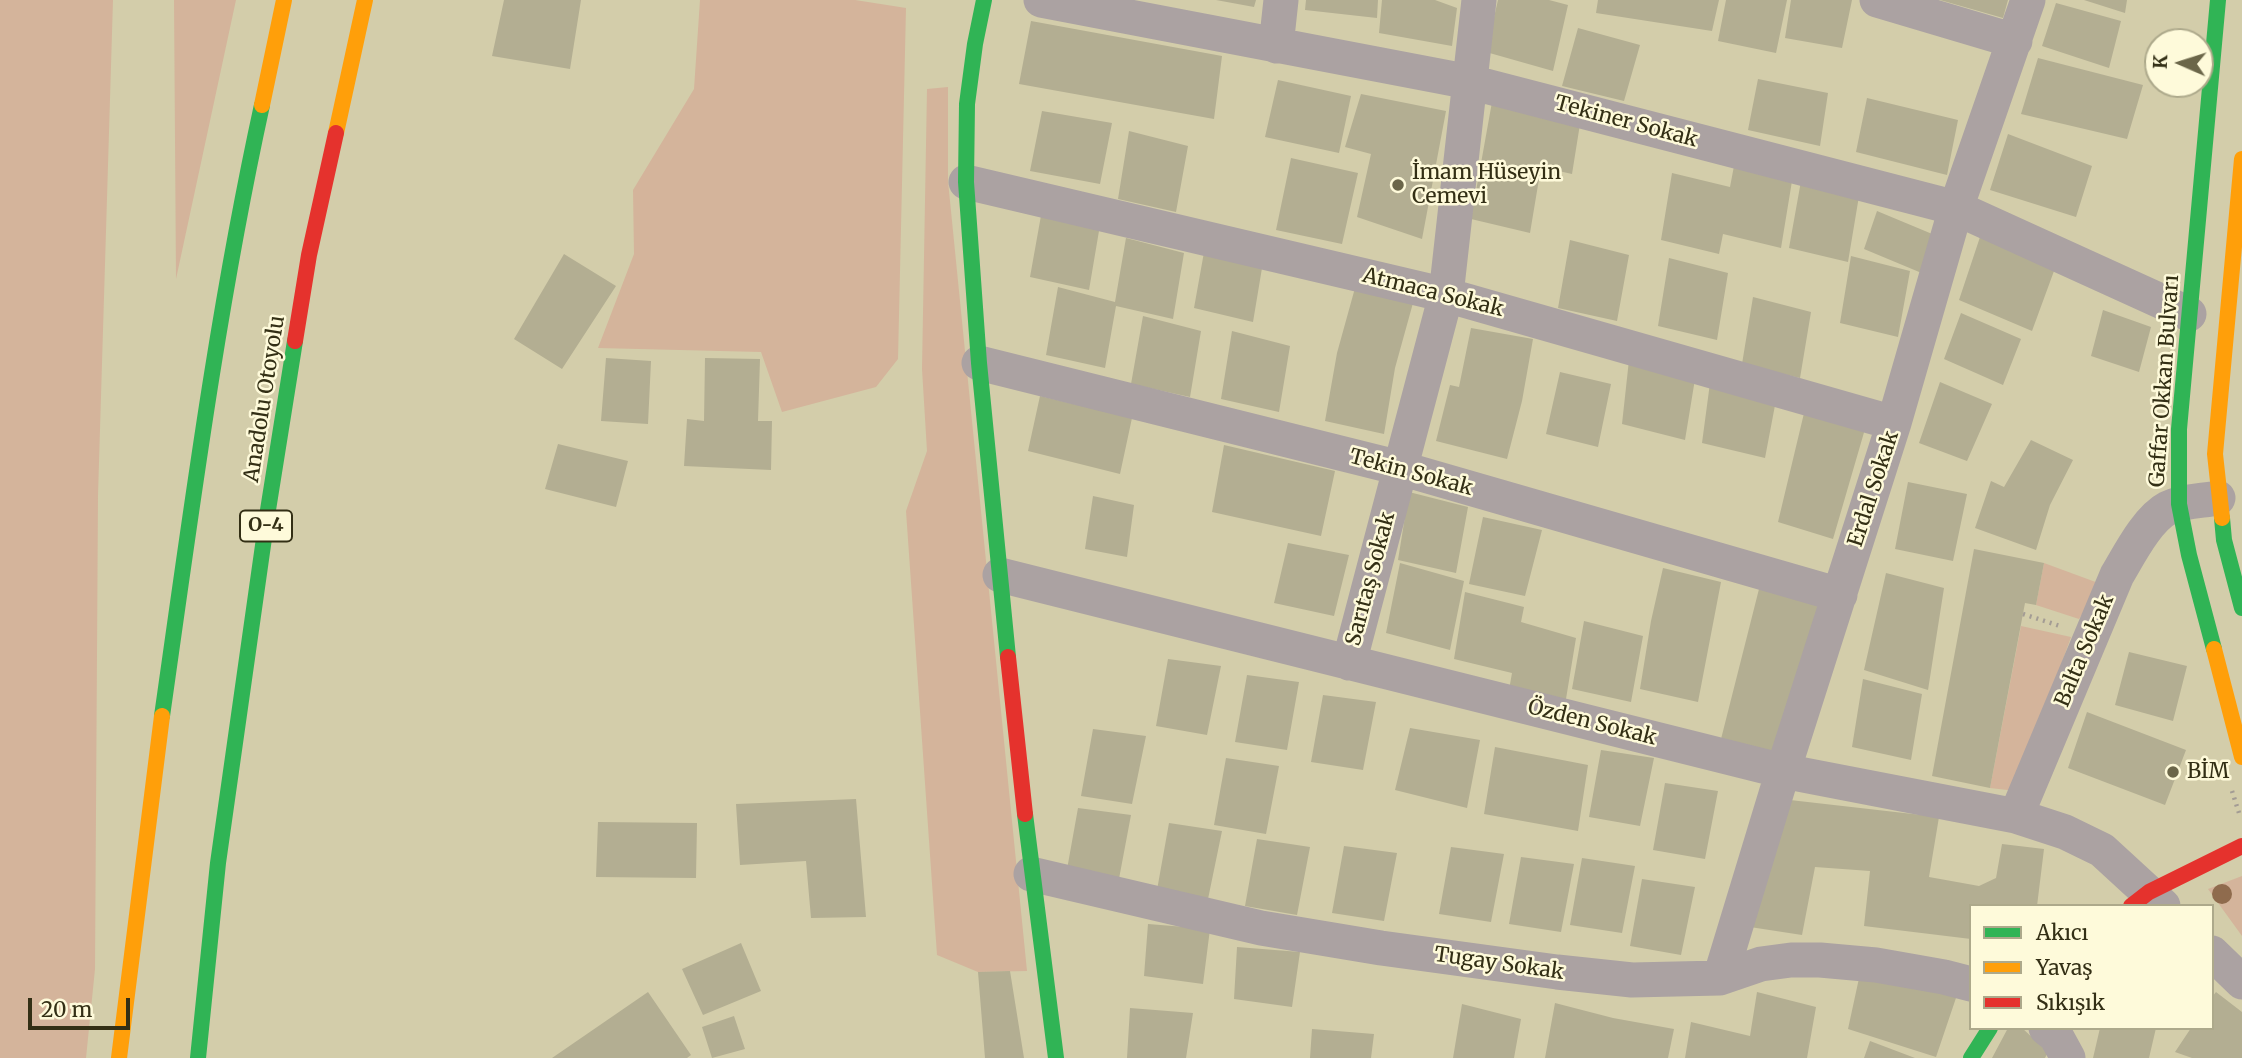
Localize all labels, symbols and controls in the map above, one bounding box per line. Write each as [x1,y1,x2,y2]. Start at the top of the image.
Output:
north arrow [2144,28,2214,98]
text: K [2148,54,2172,70]
street label: Tekiner Sokak [1552,91,1700,153]
place label: İmam Hüseyin Cemevi [1412,160,1561,210]
marker: İmam Hüseyin Cemevi [1390,177,1406,193]
street label: Atmaca Sokak [1360,263,1506,323]
street label: Gaffar Okkan Bulvarı [2145,274,2185,488]
street label: Anadolu Otoyolu [239,314,291,484]
street label: Erdal Sokak [1843,428,1905,550]
street label: Tekin Sokak [1347,444,1475,502]
street label: Sarıtaş Sokak [1341,509,1401,649]
road number: O-4 [240,510,292,541]
street label: Balta Sokak [2050,591,2120,711]
street label: Özden Sokak [1525,695,1659,751]
place label: BİM [2187,759,2229,785]
marker: BİM [2165,764,2181,780]
legend [1969,904,2214,1030]
text: Akıcı [2036,919,2088,946]
street label: Tugay Sokak [1432,942,1566,986]
text: Yavaş [2036,954,2093,981]
scale bar [32,984,133,1028]
text: Sıkışık [2036,989,2105,1016]
text: 20 m [41,996,92,1023]

